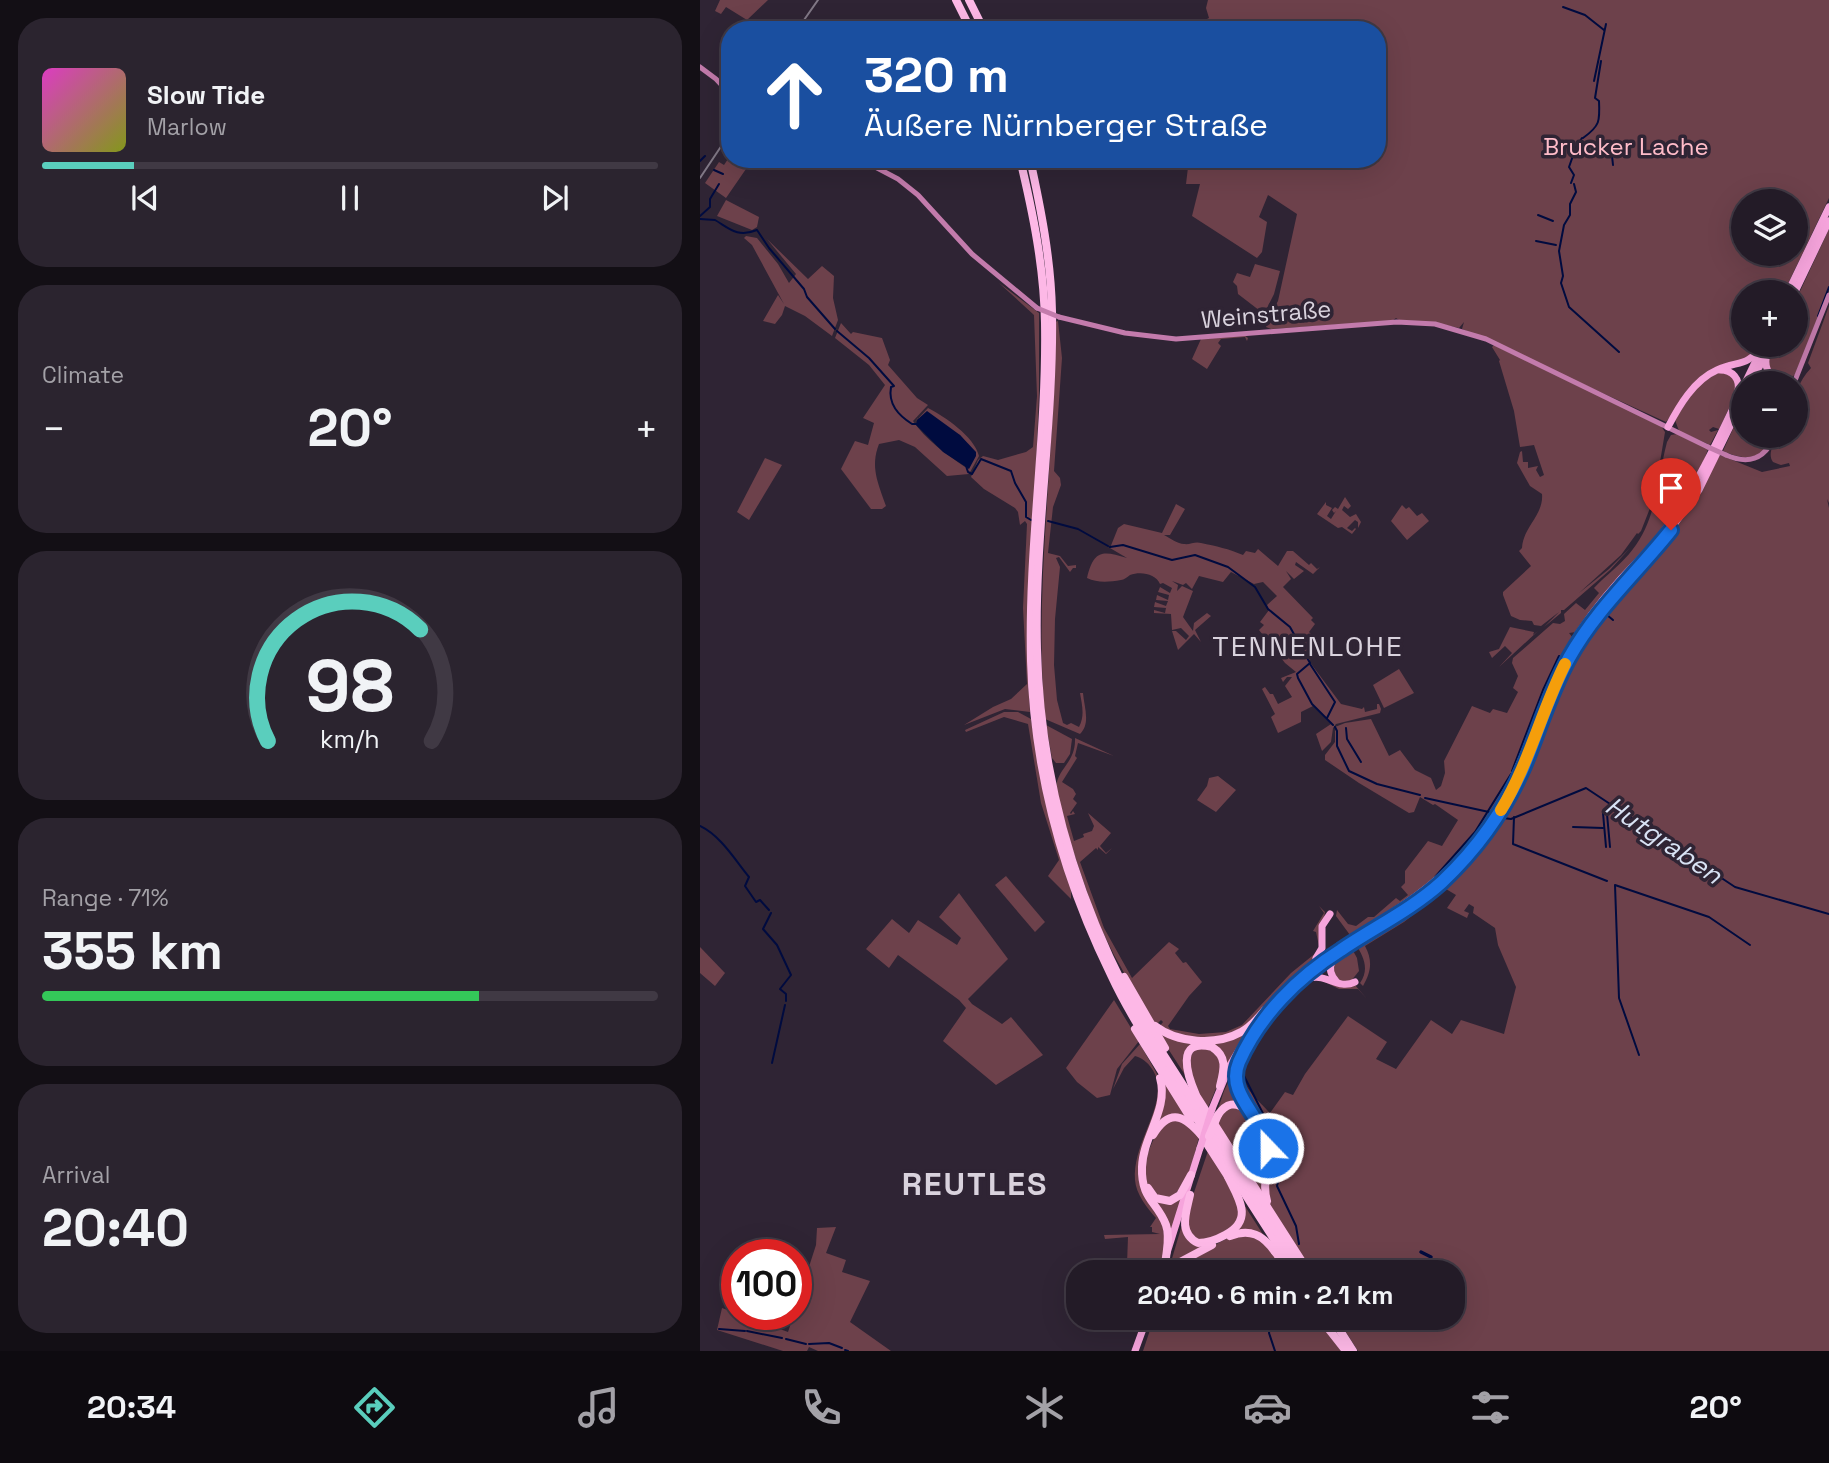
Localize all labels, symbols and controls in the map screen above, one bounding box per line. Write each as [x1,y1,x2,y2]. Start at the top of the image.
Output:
text: 320 m [864,44,1009,106]
icon: ahead [749,49,840,140]
text: Slow Tide [147,78,265,112]
text: Äußere Nürnberger Straße [864,105,1268,145]
text: Marlow [147,112,227,142]
park label: Brucker Lache [1543,131,1709,162]
icon: previous [126,179,164,217]
icon: pause [331,179,369,217]
icon: next [536,179,574,217]
map controls [1731,189,1808,448]
button: layers [1731,189,1808,266]
button: + [1731,280,1808,357]
street label: Weinstraße [1200,293,1332,335]
text: Climate [42,360,124,390]
button: − [1731,371,1808,448]
text: 20° [307,395,393,461]
text: − [42,405,66,453]
text: + [634,405,658,453]
pin [1641,458,1701,530]
icon: arrive [1652,469,1690,507]
district label: TENNENLOHE [1212,628,1404,664]
text: 98 [306,640,394,733]
text: km/h [320,723,380,755]
water label: Hutgraben [1599,789,1730,892]
text: Range · 71% [42,883,168,913]
text: 355 km [42,918,223,984]
position arrow [1231,1111,1305,1185]
text: Arrival [42,1160,110,1190]
district label: REUTLES [902,1164,1048,1204]
text: 20:40 [42,1195,189,1261]
speed limit sign: 100 [721,1239,812,1330]
text: 20:40 · 6 min · 2.1 km [1137,1278,1394,1312]
icon: directions [350,1383,399,1432]
icon: music [574,1383,623,1432]
icon: phone [797,1383,846,1432]
icon: climate [1020,1383,1069,1432]
icon: car [1243,1383,1292,1432]
icon: filters [1466,1383,1515,1432]
text: 20:34 [87,1387,176,1427]
text: 20° [1690,1387,1742,1427]

